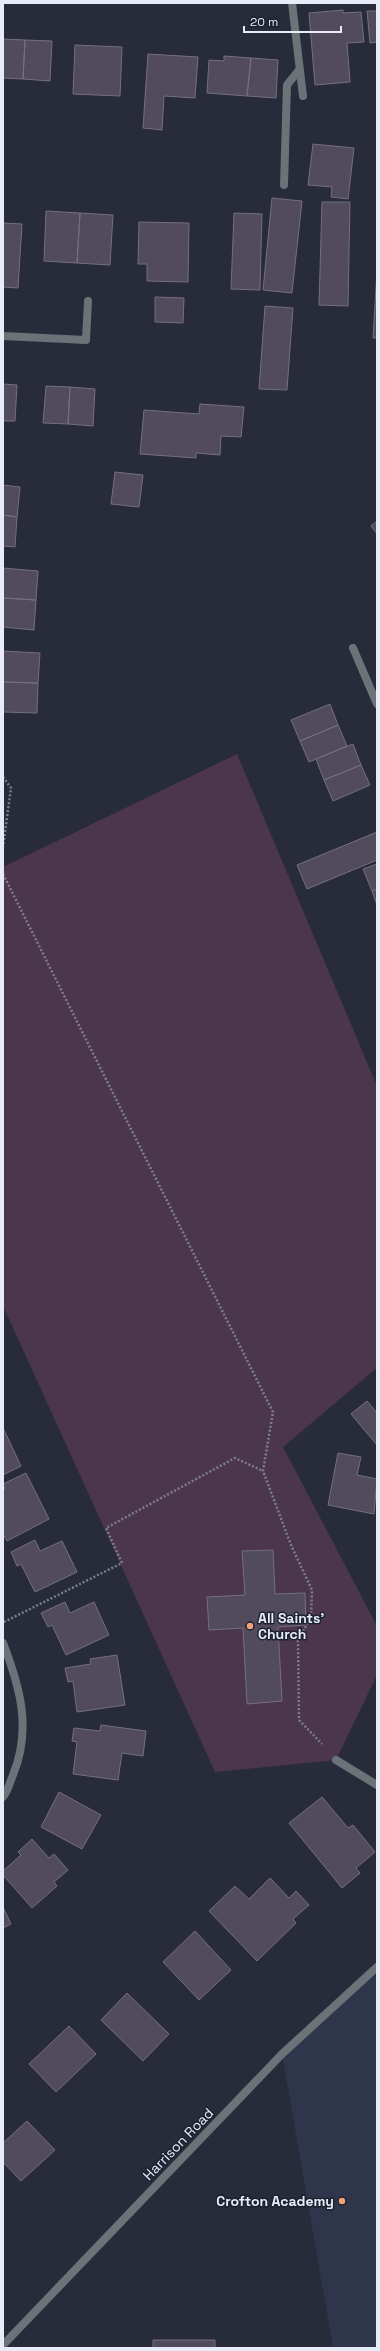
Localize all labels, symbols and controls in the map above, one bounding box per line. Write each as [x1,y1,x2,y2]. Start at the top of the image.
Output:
scale bar [244,8,341,34]
text: 20 m [250,14,278,30]
place label: All Saints’ Church [258,1609,324,1643]
marker: All Saints’ Church [245,1621,255,1631]
street label: Harrison Road [139,2104,217,2184]
place label: Crofton Academy [216,2192,334,2210]
marker: Crofton Academy [337,2196,347,2206]

